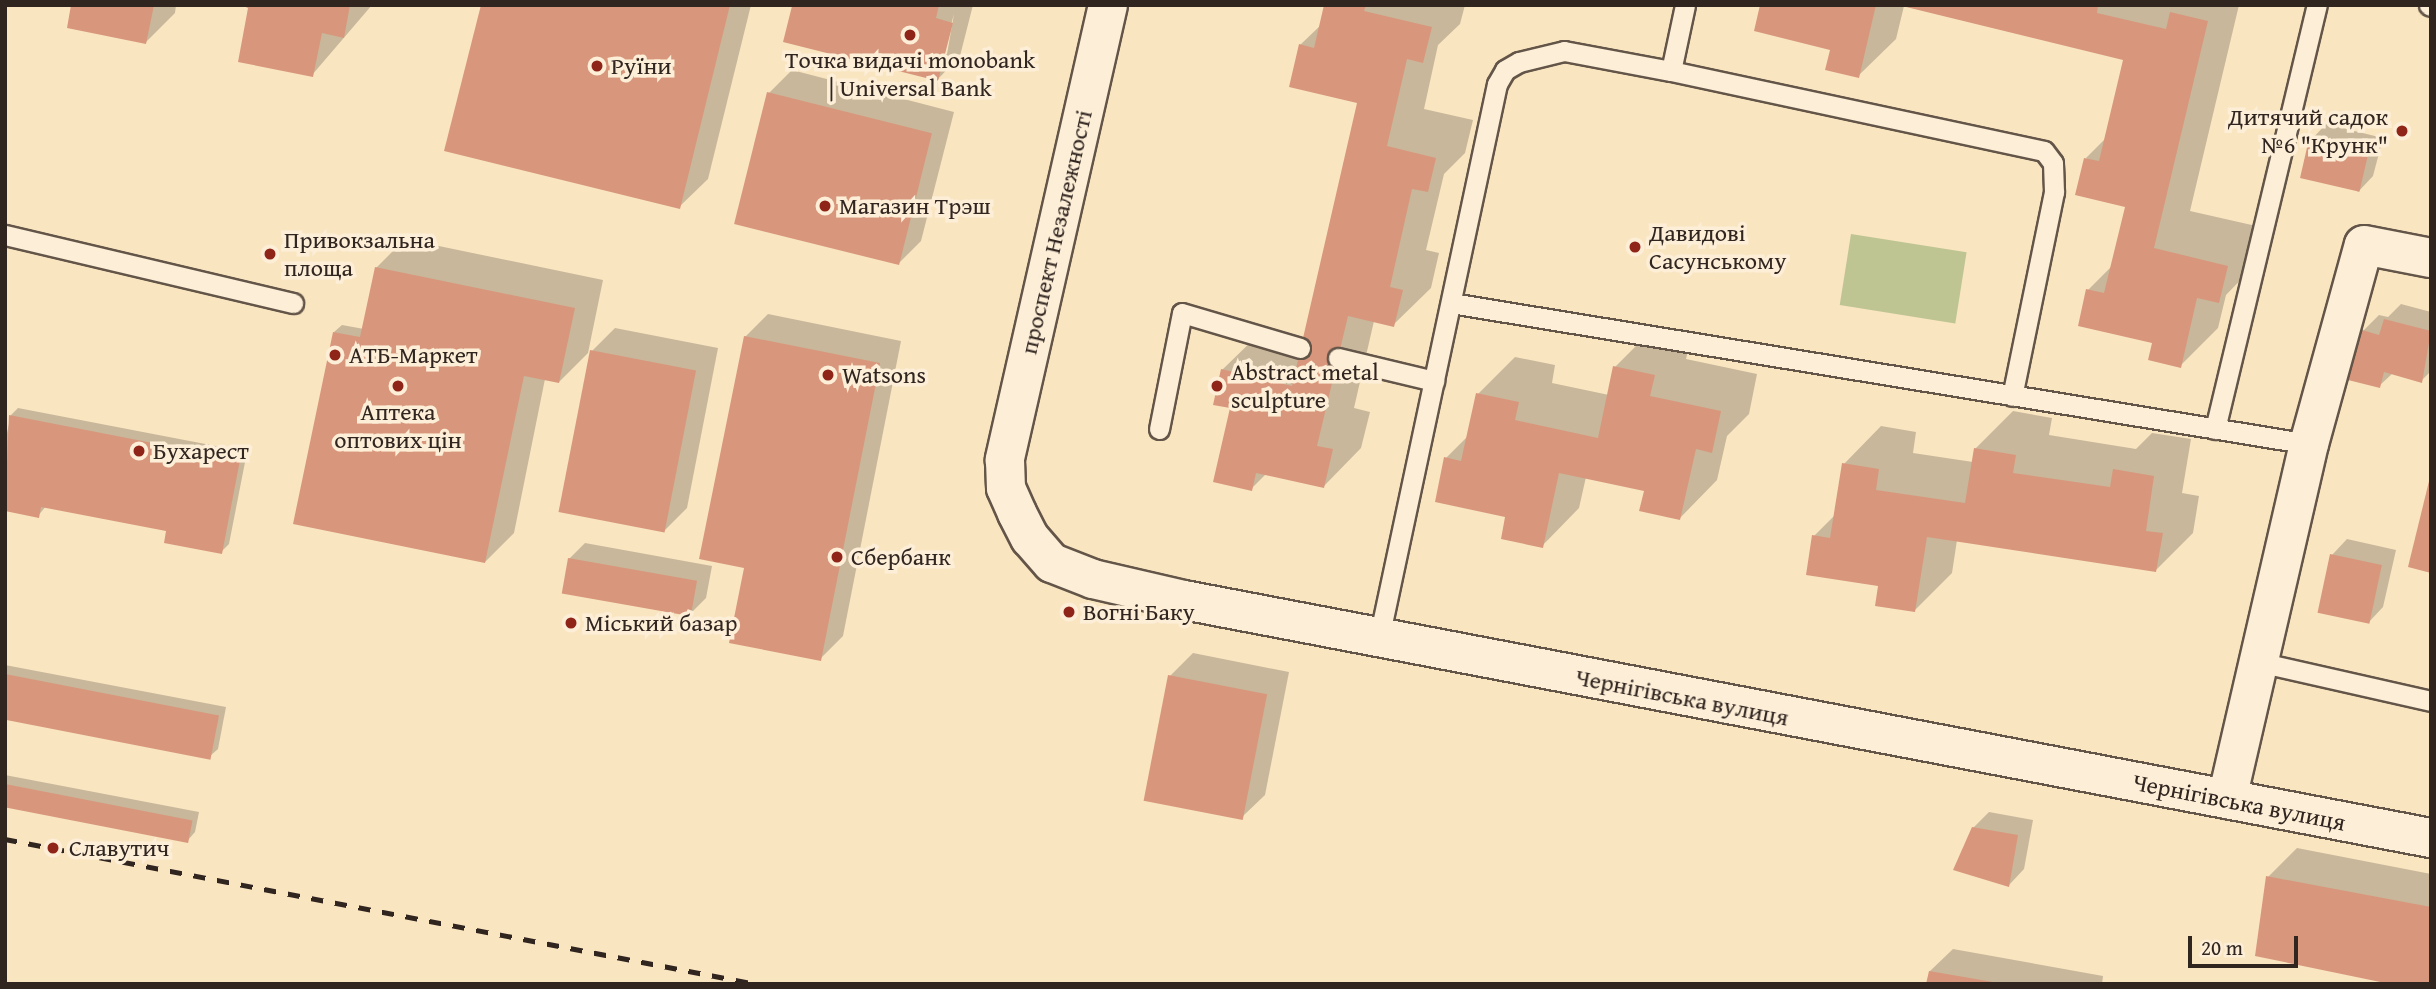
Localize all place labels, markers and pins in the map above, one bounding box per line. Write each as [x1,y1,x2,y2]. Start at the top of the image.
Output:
marker: Точка видачі monobank | Universal Bank [902,27,918,43]
place label: Точка видачі monobank | Universal Bank [785,46,1035,102]
place label: Руїни [611,52,672,80]
marker: Руїни [589,58,605,74]
place label: Дитячий садок №6 "Крунк" [2228,103,2388,159]
marker: Дитячий садок №6 "Крунк" [2394,123,2410,139]
place label: Магазин Трэш [839,192,991,220]
marker: Магазин Трэш [817,198,833,214]
place label: Давидові Сасунському [1649,219,1786,275]
place label: Привокзальна площа [284,226,435,282]
marker: Давидові Сасунському [1627,239,1643,255]
marker: Привокзальна площа [262,246,278,262]
place label: АТБ-Маркет [349,341,477,369]
marker: АТБ-Маркет [327,347,343,363]
place label: Abstract metal sculpture [1231,358,1379,414]
place label: Watsons [842,361,926,389]
marker: Watsons [820,367,836,383]
marker: Аптека оптових цін [390,378,406,394]
marker: Abstract metal sculpture [1209,378,1225,394]
place label: Аптека оптових цін [334,398,462,454]
place label: Бухарест [153,437,249,465]
marker: Бухарест [131,443,147,459]
place label: Сбербанк [851,543,951,571]
marker: Сбербанк [829,549,845,565]
place label: Вогні Баку [1083,598,1195,626]
marker: Вогні Баку [1061,604,1077,620]
place label: Міський базар [585,609,737,637]
marker: Міський базар [563,615,579,631]
place label: Славутич [69,834,169,862]
marker: Славутич [43,838,63,858]

